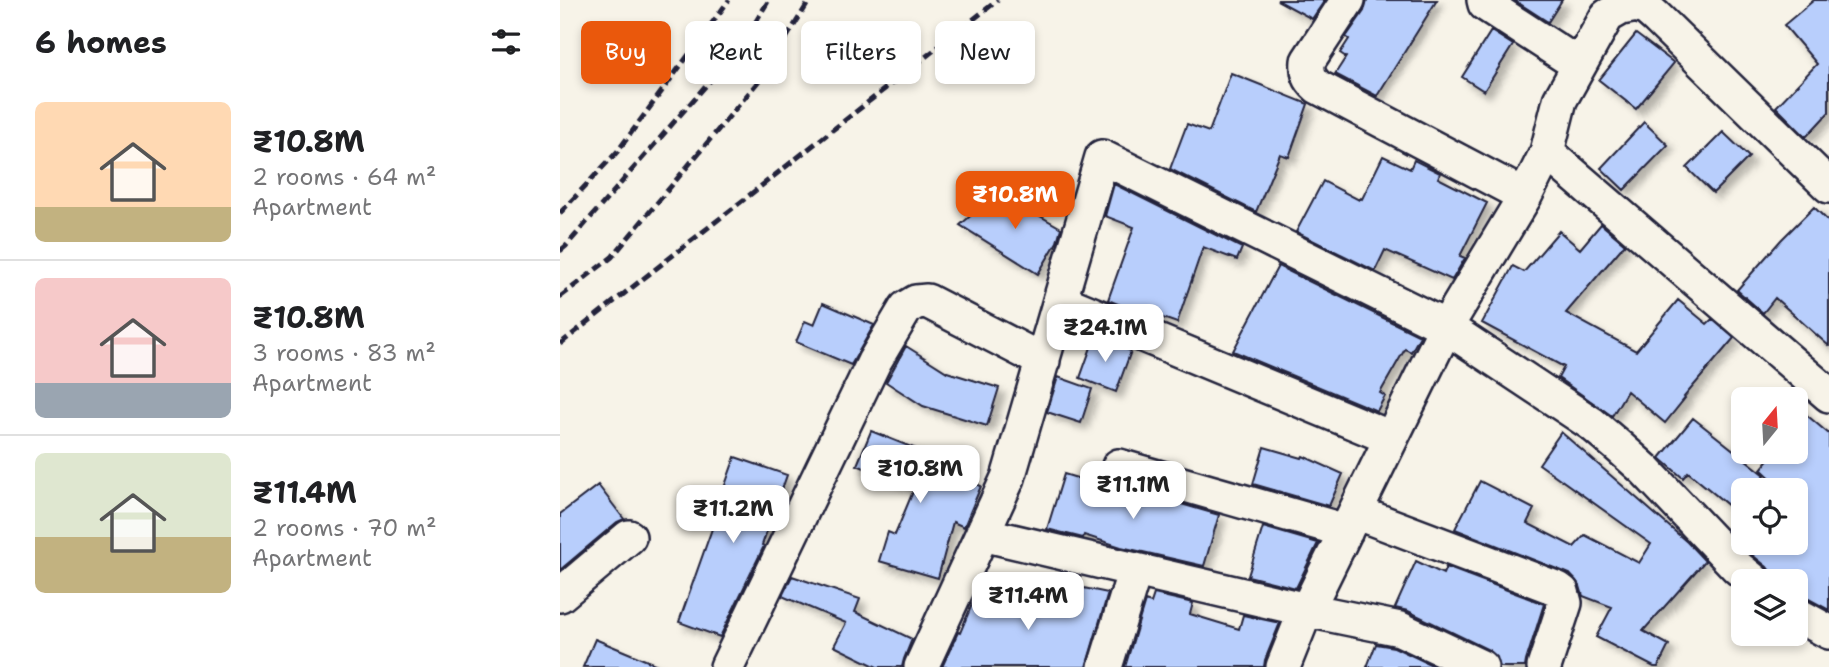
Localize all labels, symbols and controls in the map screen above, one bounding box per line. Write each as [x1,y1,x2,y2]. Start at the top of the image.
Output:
chip: Buy [581,21,671,84]
chip: Rent [685,21,787,84]
chip: Filters [801,21,921,84]
chip: New [935,21,1035,84]
text: 6 homes [35,22,167,63]
icon: filters [487,23,525,61]
text: ₹10.8M [252,121,365,162]
icon: home [91,130,175,214]
text: 2 rooms · 64 m² [252,162,436,192]
pin: ₹10.8M [958,172,1072,231]
text: ₹10.8M [972,179,1058,209]
text: Apartment [252,192,372,222]
text: ₹10.8M [252,297,365,338]
pin: ₹24.1M [1048,304,1162,364]
icon: home [91,306,175,390]
text: ₹24.1M [1063,312,1147,342]
text: 3 rooms · 83 m² [252,338,436,368]
text: Apartment [252,368,372,398]
north arrow [1731,387,1808,464]
map controls [1731,387,1808,646]
pin: ₹10.8M [863,446,977,505]
text: ₹10.8M [877,453,963,483]
pin: ₹11.1M [1076,462,1190,521]
text: ₹11.1M [1096,469,1170,499]
text: ₹11.4M [252,472,357,513]
button: locate [1731,478,1808,555]
icon: home [91,481,175,565]
pin: ₹11.2M [676,486,790,545]
text: ₹11.2M [692,493,774,523]
text: 2 rooms · 70 m² [252,513,437,543]
text: Apartment [252,543,372,573]
button: layers [1731,569,1808,646]
pin: ₹11.4M [971,572,1085,632]
text: ₹11.4M [988,580,1068,610]

